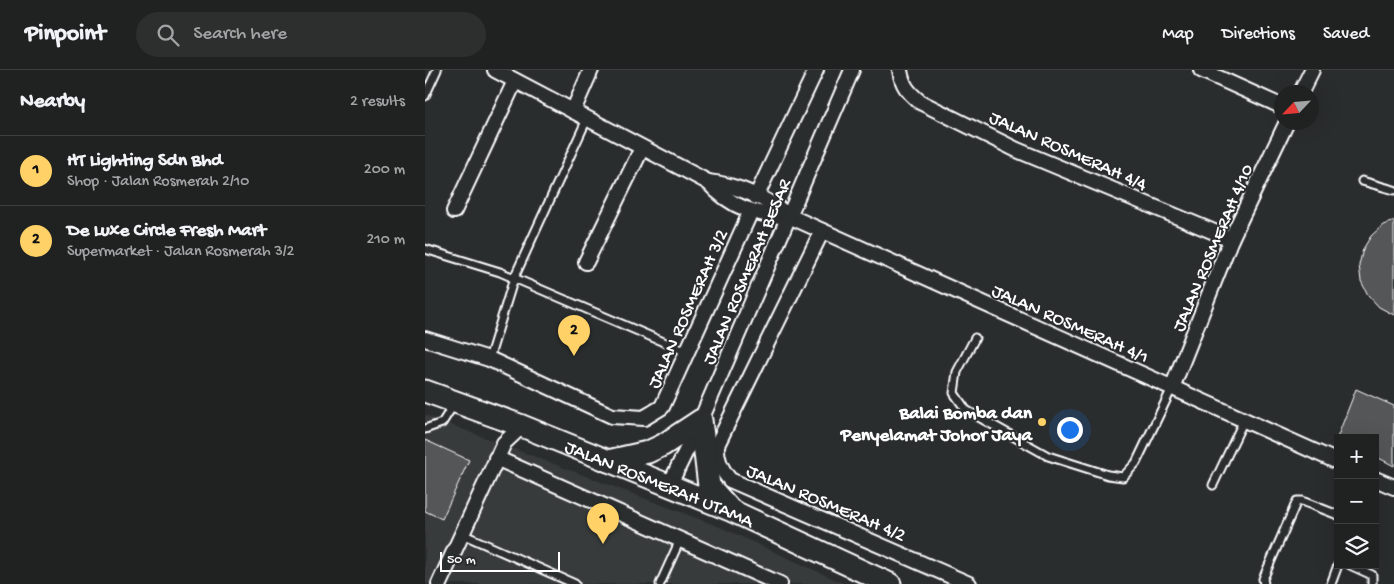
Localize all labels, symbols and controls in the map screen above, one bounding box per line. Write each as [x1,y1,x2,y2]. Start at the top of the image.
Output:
search box [136,12,486,57]
text: Pinpoint [25,20,106,49]
icon: search [154,21,182,49]
text: Search here [194,23,287,46]
text: Map [1162,24,1194,45]
text: Directions [1222,24,1295,45]
text: Saved [1323,24,1369,45]
north arrow [1274,85,1319,130]
text: Nearby [20,90,85,115]
text: 2 results [350,93,405,112]
street label: JALAN ROSMERAH 4/4 [985,107,1150,197]
text: HT Lighting Sdn Bhd [67,150,222,173]
text: 1 [33,161,39,180]
text: 200 m [364,161,405,180]
street label: JALAN ROSMERAH 4/10 [1168,161,1260,336]
text: Shop · Jalan Rosmerah 2/10 [67,173,249,192]
street label: JALAN ROSMERAH BESAR [699,175,798,369]
text: De Luxe Circle Fresh Mart [67,220,266,243]
street label: JALAN ROSMERAH 3/2 [644,226,735,393]
text: 2 [32,231,40,250]
text: 210 m [366,231,405,250]
text: Supermarket · Jalan Rosmerah 3/2 [67,243,294,262]
street label: JALAN ROSMERAH 4/1 [988,280,1152,370]
pin: 2 [558,315,590,356]
place label: Balai Bomba dan Penyelamat Johor Jaya [840,403,1033,448]
marker: Balai Bomba dan Penyelamat Johor Jaya [1036,416,1048,428]
your location [1057,417,1083,443]
map controls [1334,434,1379,569]
button: + [1334,434,1379,479]
street label: JALAN ROSMERAH UTAMA [561,436,758,535]
street label: JALAN ROSMERAH 4/2 [742,460,909,548]
button: − [1334,479,1379,524]
pin: 1 [587,503,619,544]
button: layers [1334,524,1379,569]
scale bar [440,549,560,572]
text: 50 m [447,552,476,569]

